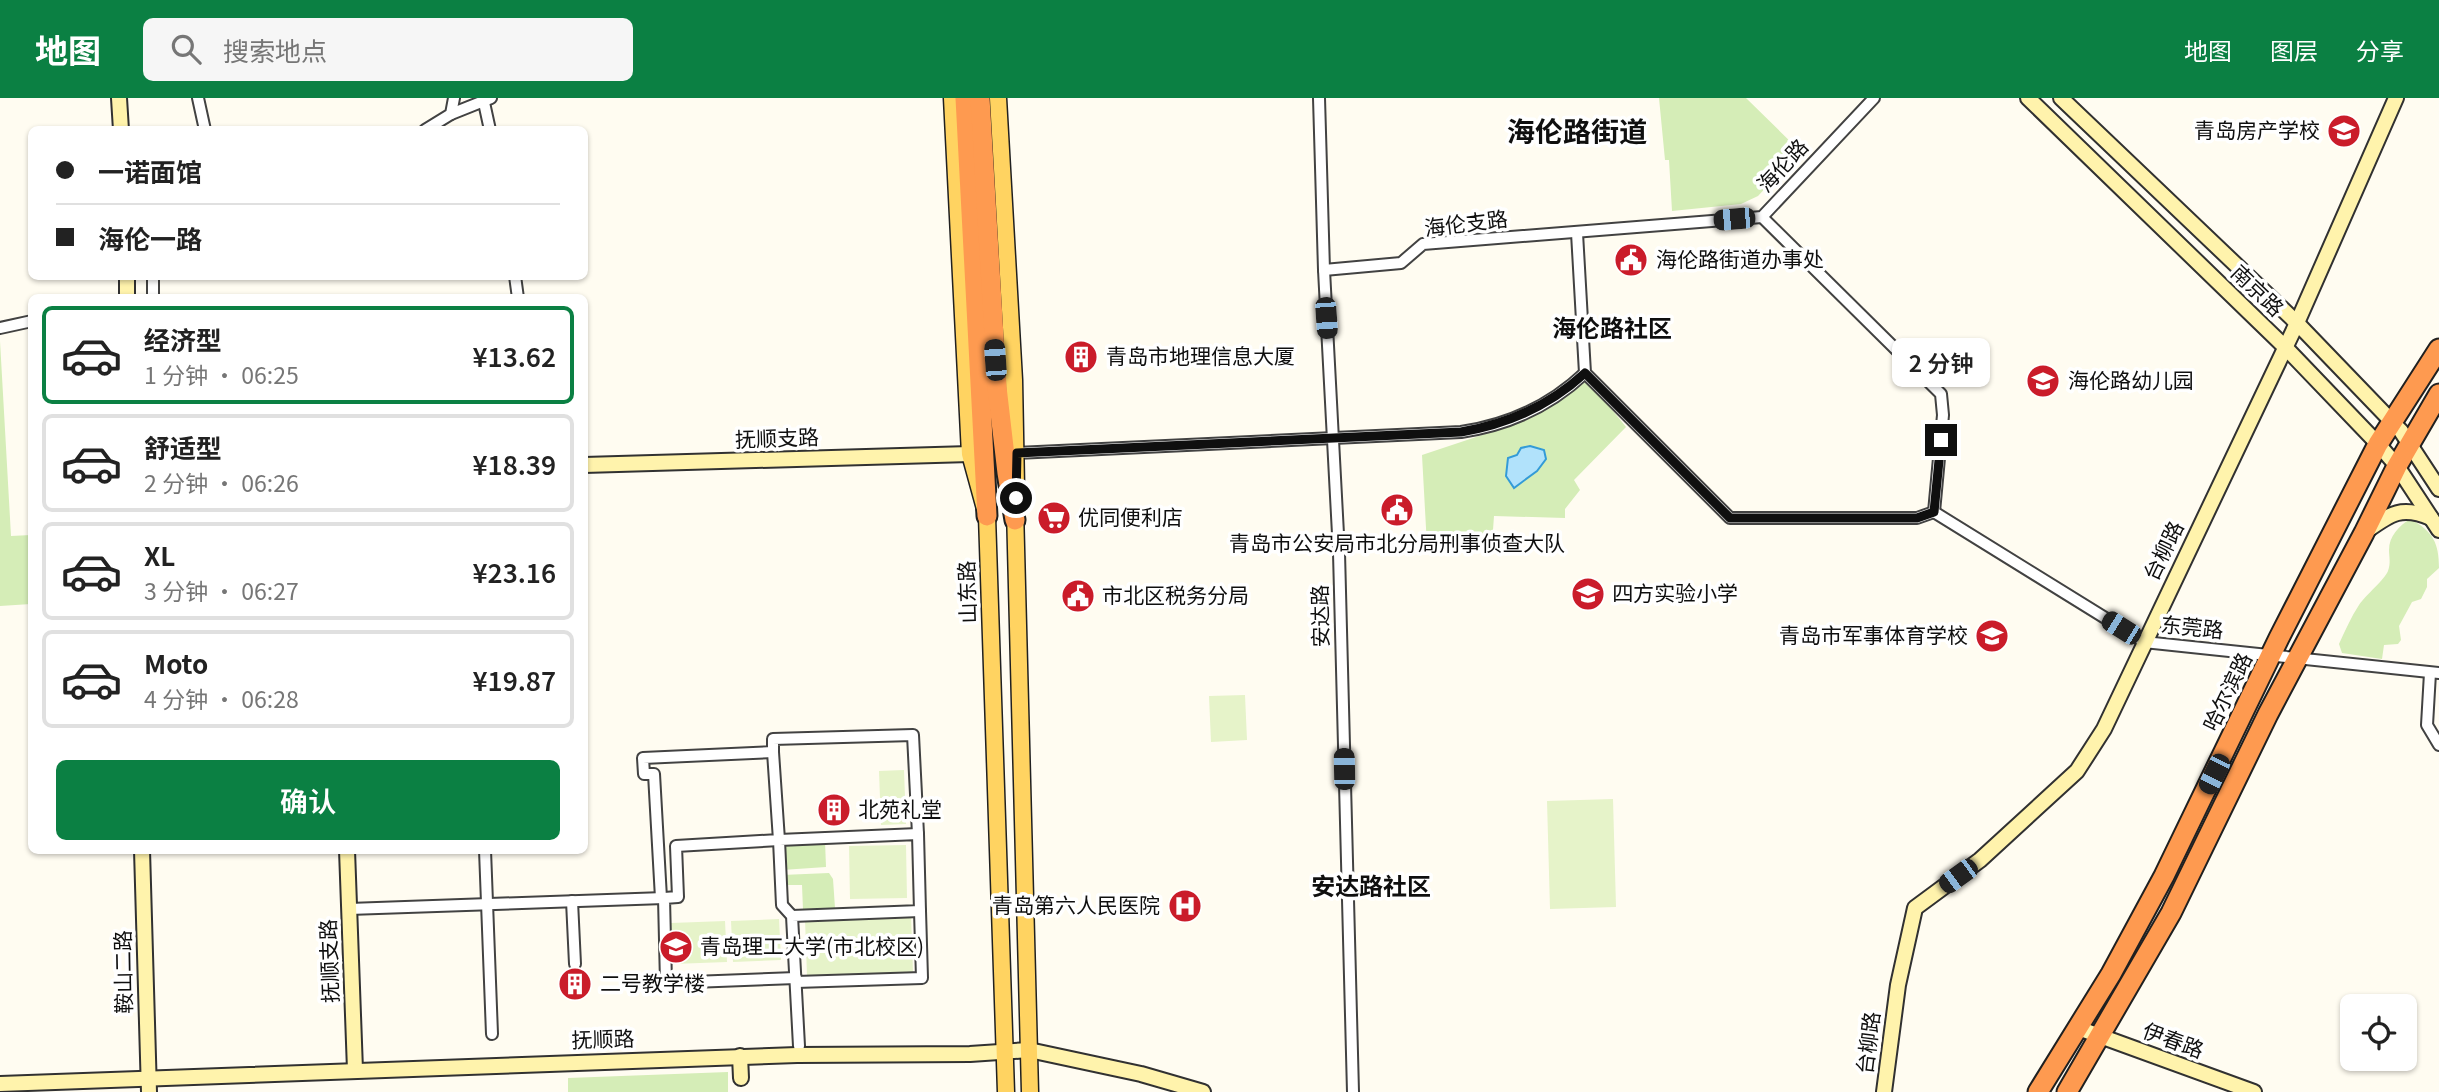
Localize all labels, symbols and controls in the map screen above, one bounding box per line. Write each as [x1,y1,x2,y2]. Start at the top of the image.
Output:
search box [143,18,633,81]
text: 地图 [35,25,101,73]
icon: search [167,30,205,68]
text: 搜索地点 [223,31,327,68]
text: 地图 [2184,32,2232,67]
text: 图层 [2270,32,2318,67]
text: 分享 [2356,32,2404,67]
district label: 海伦路街道 [1507,110,1647,150]
school or university icon: 青岛房产学校 [2325,112,2363,150]
place label: 青岛房产学校 [2194,114,2320,144]
street label: 海伦路 [1749,131,1814,198]
text: 一诺面馆 [98,152,202,189]
street label: 海伦支路 [1422,202,1509,242]
car [1713,207,1756,231]
text: 海伦一路 [98,219,202,256]
public building icon: 海伦路街道办事处 [1612,241,1650,279]
place label: 海伦路街道办事处 [1656,243,1824,273]
street label: 南京路 [2225,257,2291,322]
car [1315,296,1338,340]
district label: 海伦路社区 [1552,309,1672,344]
text: 经济型 [144,320,222,357]
icon: car [60,324,123,387]
text: ¥13.62 [473,337,556,374]
car [984,338,1007,382]
building icon: 青岛市地理信息大厦 [1062,338,1100,376]
callout: 2 分钟 [1892,338,1990,388]
place label: 青岛市地理信息大厦 [1106,340,1295,370]
text: 2 分钟 [1909,345,1973,379]
text: 1 分钟 · 06:25 [144,357,299,391]
school or university icon: 海伦路幼儿园 [2024,362,2062,400]
place label: 海伦路幼儿园 [2068,364,2194,394]
street label: 抚顺支路 [734,421,819,453]
route end [1925,424,1957,456]
text: 舒适型 [144,428,222,465]
icon: car [60,432,123,495]
text: ¥18.39 [473,445,556,482]
text: 2 分钟 · 06:26 [144,465,299,499]
route start [1000,482,1032,514]
public building icon: 青岛市公安局市北分局刑事侦查大队 [1378,491,1416,529]
supermarket icon: 优同便利店 [1035,499,1073,537]
place label: 优同便利店 [1078,501,1183,531]
street label: 台柳路 [2135,515,2189,585]
place label: 青岛市公安局市北分局刑事侦查大队 [1229,527,1565,557]
text: XL [144,536,175,573]
icon: car [60,540,123,603]
text: ¥23.16 [473,553,556,590]
street label: 山东路 [950,560,982,624]
text: 3 分钟 · 06:27 [144,573,299,607]
school or university icon: 四方实验小学 [1569,575,1607,613]
public building icon: 市北区税务分局 [1059,577,1097,615]
place label: 四方实验小学 [1612,577,1738,607]
place label: 市北区税务分局 [1102,579,1249,609]
street label: 安达路 [1303,584,1335,648]
car [2098,608,2145,648]
street label: 东莞路 [2159,608,2225,644]
school or university icon: 青岛市军事体育学校 [1973,617,2011,655]
place label: 青岛市军事体育学校 [1779,619,1968,649]
text: Moto [144,644,208,681]
street label: 哈尔滨路 [2194,647,2258,735]
icon: car [60,648,123,711]
text: ¥19.87 [473,661,556,698]
text: 4 分钟 · 06:28 [144,681,299,715]
car [1334,748,1355,790]
car [2196,751,2233,797]
button: 确认 [56,760,560,840]
building icon: 北苑礼堂 [815,791,853,829]
place label: 北苑礼堂 [858,793,942,823]
car [1935,855,1982,897]
district label: 安达路社区 [1311,867,1431,902]
hospital icon: 青岛第六人民医院 [1166,887,1204,925]
place label: 青岛第六人民医院 [992,889,1160,919]
street label: 抚顺支路 [312,919,344,1004]
school or university icon: 青岛理工大学(市北校区) [657,928,695,966]
street label: 鞍山二路 [106,930,138,1014]
place label: 青岛理工大学(市北校区) [700,930,924,960]
building icon: 二号教学楼 [556,965,594,1003]
place label: 二号教学楼 [600,967,705,997]
map controls [2340,994,2417,1071]
button: locate [2340,994,2417,1071]
street label: 台柳路 [1848,1010,1886,1076]
street label: 伊春路 [2139,1014,2208,1064]
street label: 抚顺路 [571,1022,635,1054]

